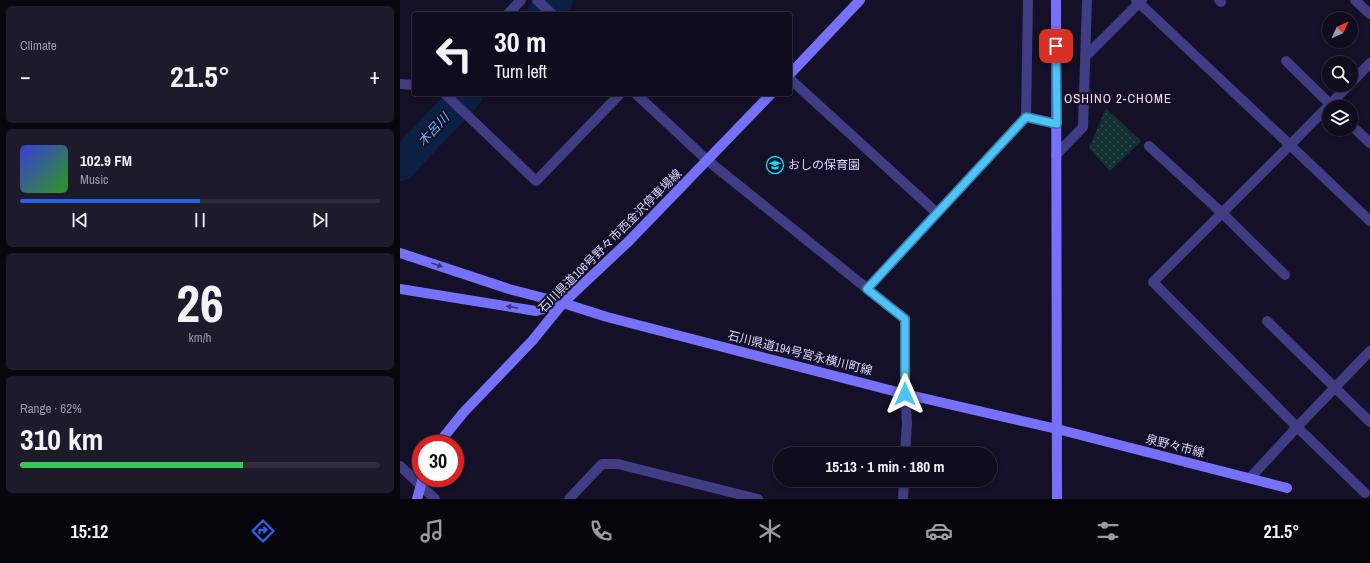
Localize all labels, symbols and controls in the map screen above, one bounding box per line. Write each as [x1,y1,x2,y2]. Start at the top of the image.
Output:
north arrow [1322,12,1358,48]
map controls [1322,12,1358,136]
text: 30 m [494,23,546,61]
icon: left [428,28,480,80]
pin [1039,29,1073,63]
icon: arrive [1045,35,1067,57]
text: Climate [20,37,57,54]
text: 21.5° [170,56,230,96]
button: search [1322,56,1358,92]
text: Turn left [494,59,547,84]
text: − [20,61,31,91]
text: + [369,61,380,91]
district label: OSHINO 2-CHOME [1064,90,1172,107]
button: layers [1322,100,1358,136]
water label: 木呂川 [414,108,454,149]
text: 102.9 FM [80,150,132,171]
school or university icon: おしの保育園 [765,155,785,175]
place label: おしの保育園 [788,157,860,173]
street label: 石川県道106号野々市西金沢停車場線 [535,166,685,316]
text: Music [80,171,108,188]
icon: previous [69,209,91,231]
icon: pause [189,209,211,231]
icon: next [309,209,331,231]
one-way arrow [431,262,443,268]
text: 26 [176,268,224,338]
one-way arrow [506,304,518,310]
street label: 石川県道194号宮永横川町線 [726,327,874,379]
text: km/h [188,329,212,346]
position arrow [884,373,926,415]
text: Range · 62% [20,400,82,417]
text: 310 km [20,419,103,459]
street label: 泉野々市線 [1144,431,1206,461]
speed limit sign: 30 [412,435,464,487]
text: 15:13 · 1 min · 180 m [826,456,944,477]
icon: directions [249,517,277,545]
icon: music [418,517,446,545]
icon: phone [587,517,615,545]
icon: climate [756,517,784,545]
icon: car [925,517,953,545]
icon: filters [1094,517,1122,545]
text: 15:12 [71,519,108,544]
text: 21.5° [1263,519,1299,544]

